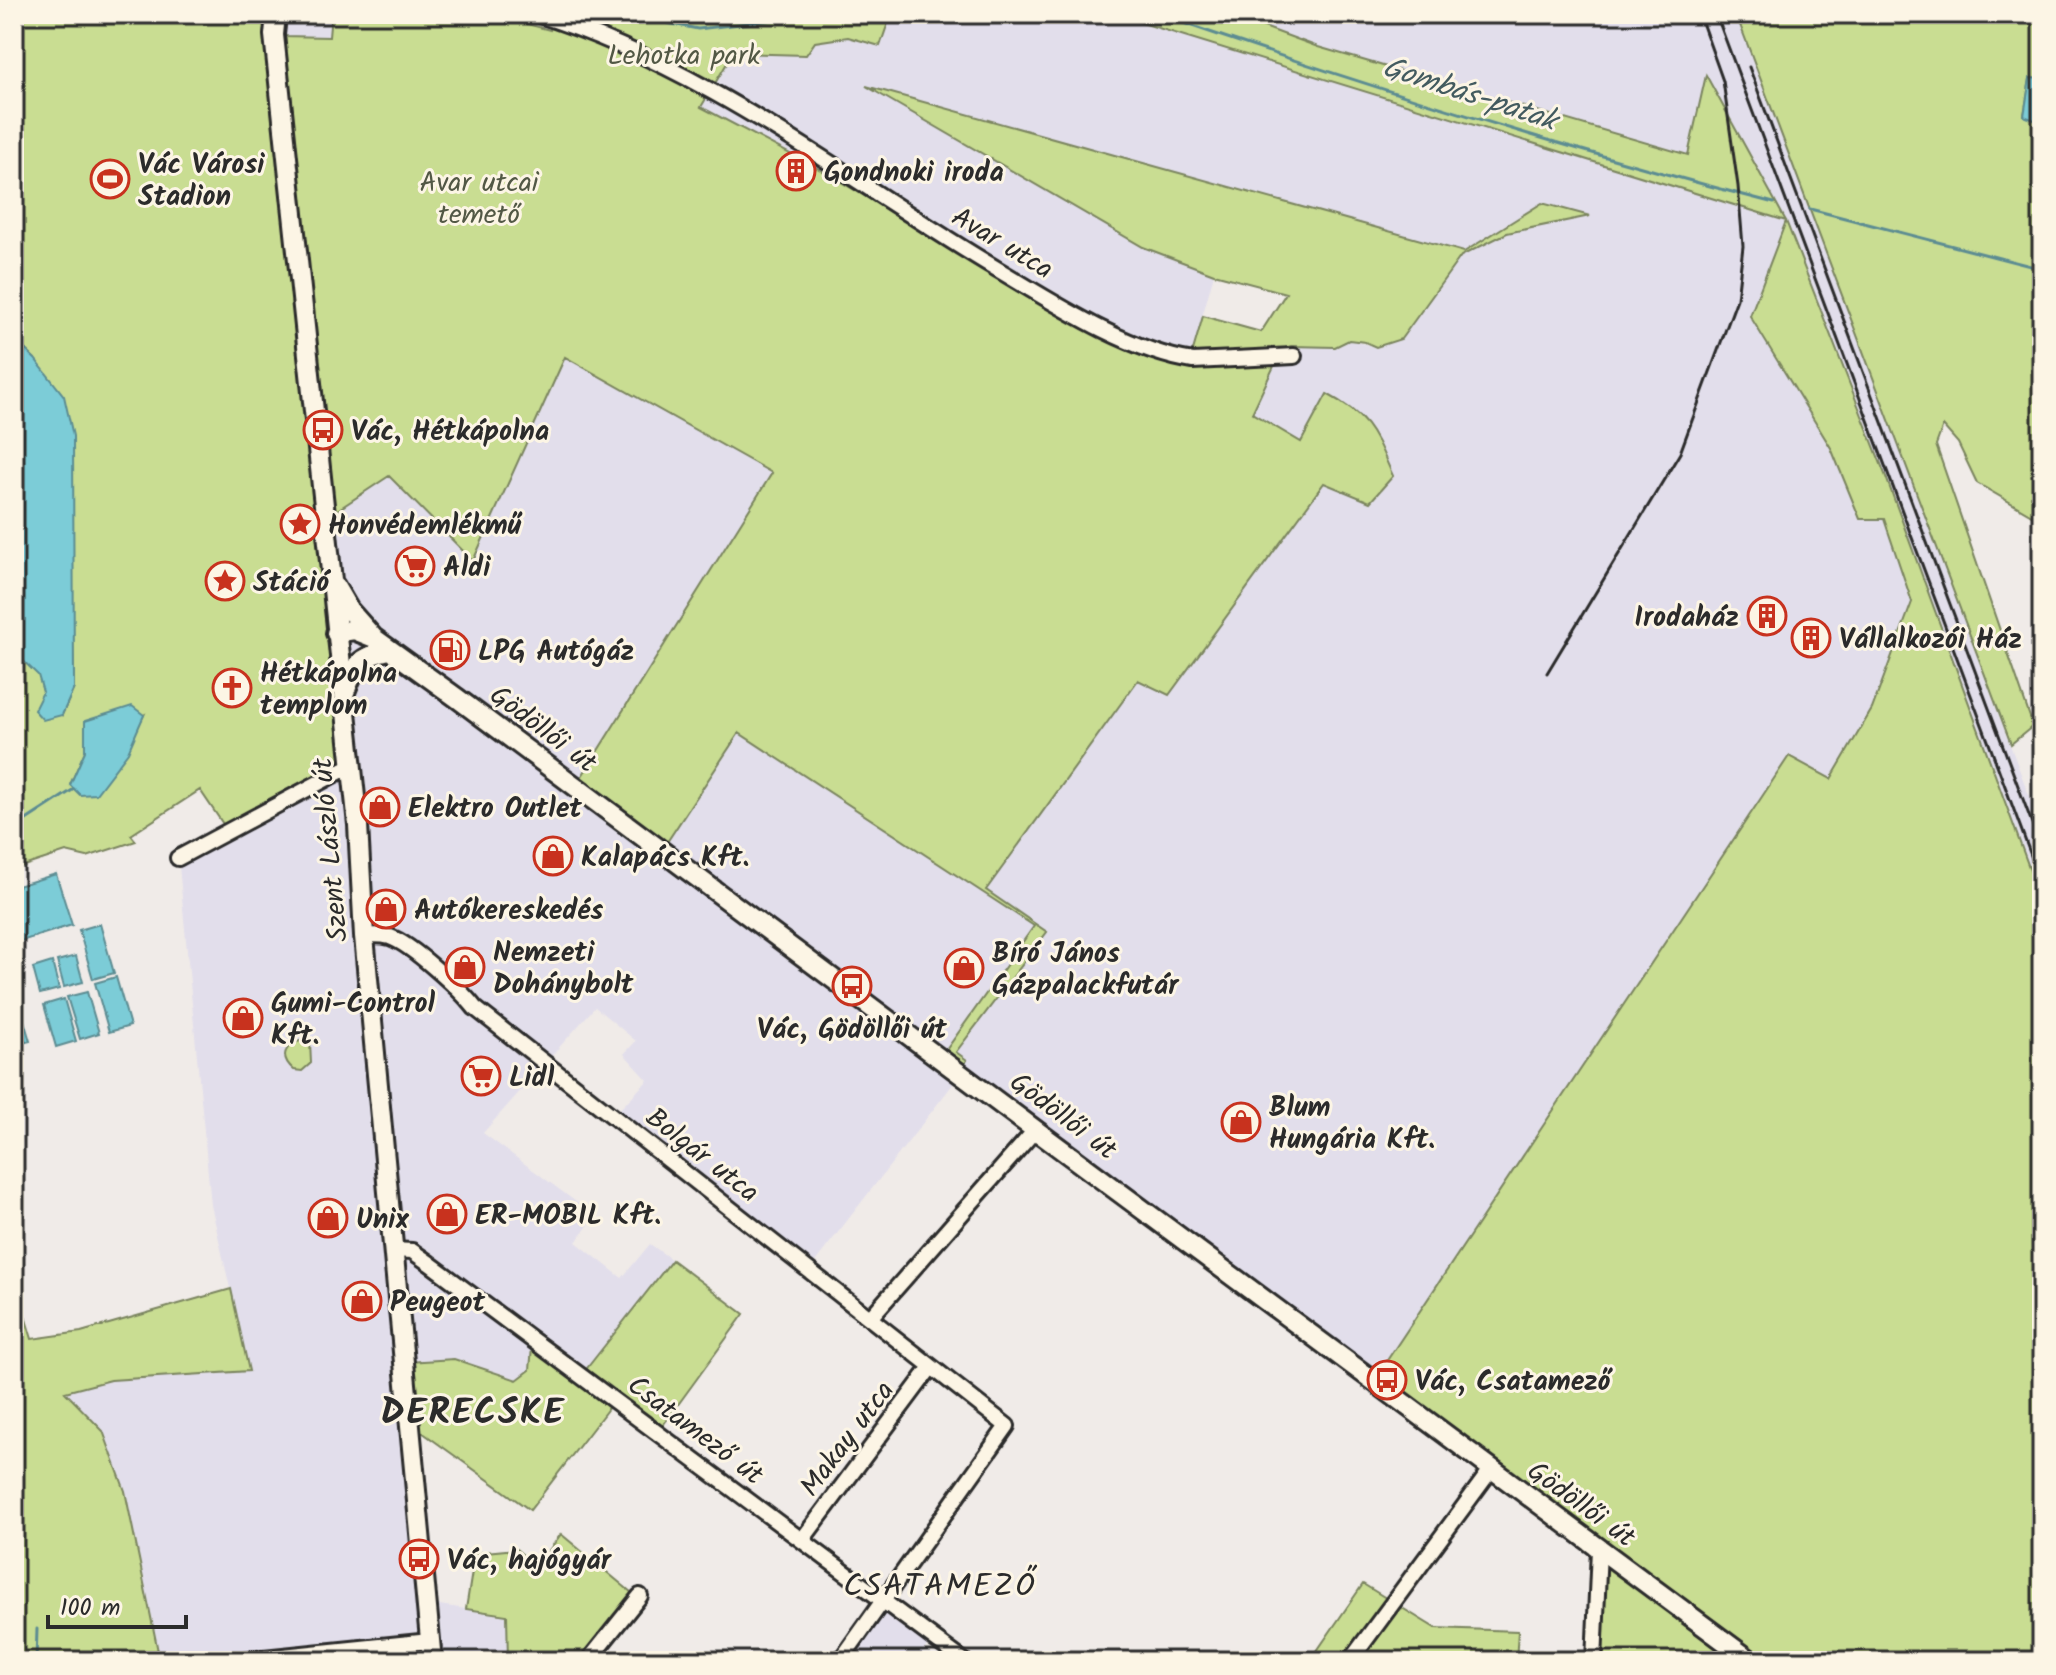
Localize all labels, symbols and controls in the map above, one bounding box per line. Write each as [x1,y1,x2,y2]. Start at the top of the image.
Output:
park label: Lehotka park [608,34,761,79]
water label: Gombás-patak [1376,44,1566,147]
place label: Vác Városi Stadion [138,143,265,220]
building icon: Gondnoki iroda [775,150,817,192]
place label: Gondnoki iroda [824,151,1004,196]
sports icon: Vác Városi Stadion [89,158,131,200]
park label: Avar utcai temető [419,161,540,238]
street label: Avar utca [942,196,1061,292]
bus stop icon: Vác, Hétkápolna [302,409,344,451]
place label: Vác, Hétkápolna [351,410,549,455]
place icon: Honvédemlékmű [279,503,321,545]
place label: Honvédemlékmű [328,504,523,549]
supermarket icon: Aldi [394,545,436,587]
place label: Aldi [443,546,491,591]
place icon: Stáció [204,560,246,602]
place label: Stáció [253,561,332,606]
building icon: Irodaház [1746,595,1788,637]
place label: Irodaház [1634,596,1739,641]
building icon: Vállalkozói Ház [1790,617,1832,659]
place label: Vállalkozói Ház [1839,618,2022,663]
fuel station icon: LPG Autógáz [429,629,471,671]
place label: LPG Autógáz [478,630,634,675]
place label: Hétkápolna templom [260,652,397,729]
church icon: Hétkápolna templom [211,667,253,709]
street label: Gödöllői út [479,674,607,786]
street label: Szent László út [301,755,362,944]
shop icon: Elektro Outlet [359,786,401,828]
place label: Elektro Outlet [408,787,582,832]
shop icon: Kalapács Kft. [532,835,574,877]
place label: Kalapács Kft. [581,836,749,881]
shop icon: Autókereskedés [365,888,407,930]
place label: Autókereskedés [414,889,603,934]
place label: Nemzeti Dohánybolt [493,931,634,1008]
place label: Bíró János Gázpalackfutár [992,932,1180,1009]
shop icon: Nemzeti Dohánybolt [444,946,486,988]
shop icon: Bíró János Gázpalackfutár [943,947,985,989]
bus stop icon: Vác, Gödöllői út [831,965,873,1007]
place label: Gumi-Control Kft. [271,982,435,1059]
shop icon: Gumi-Control Kft. [222,997,264,1039]
place label: Vác, Gödöllői út [757,1008,947,1053]
supermarket icon: Lidl [460,1055,502,1097]
place label: Lidl [509,1056,555,1101]
street label: Gödöllői út [999,1061,1127,1173]
place label: Blum Hungária Kft. [1269,1086,1435,1163]
street label: Bolgár utca [635,1097,768,1215]
shop icon: Blum Hungária Kft. [1220,1101,1262,1143]
shop icon: ER-MOBIL Kft. [426,1193,468,1235]
place label: ER-MOBIL Kft. [475,1194,661,1239]
shop icon: Unix [307,1197,349,1239]
place label: Unix [356,1198,409,1243]
shop icon: Peugeot [341,1280,383,1322]
place label: Peugeot [390,1281,486,1326]
bus stop icon: Vác, Csatamező [1366,1359,1408,1401]
place label: Vác, Csatamező [1415,1360,1613,1405]
street label: Csatamező út [617,1365,773,1498]
street label: Makay utca [789,1372,907,1507]
district label: DERECSKE [381,1385,566,1442]
street label: Gödöllői út [1517,1450,1645,1561]
bus stop icon: Vác, hajógyár [398,1538,440,1580]
place label: Vác, hajógyár [447,1539,613,1584]
district label: CSATAMEZŐ [843,1562,1037,1613]
scale bar [48,1579,186,1629]
text: 100 m [60,1589,120,1628]

